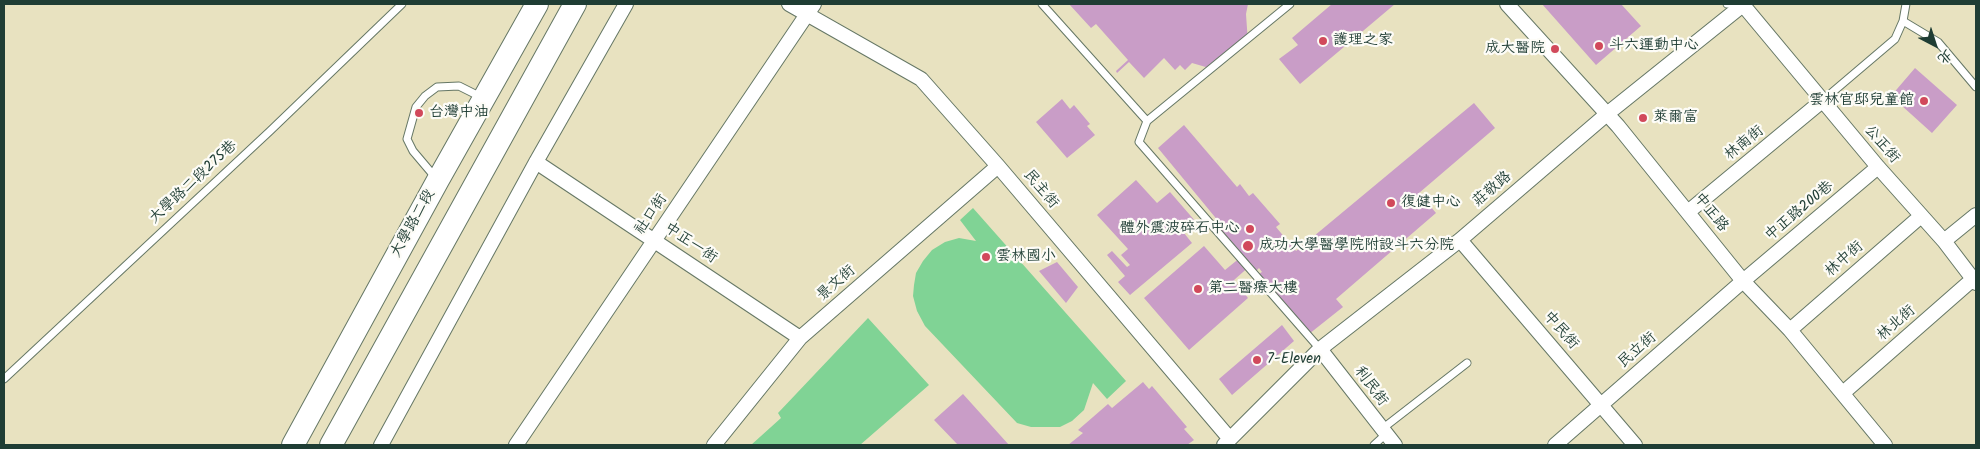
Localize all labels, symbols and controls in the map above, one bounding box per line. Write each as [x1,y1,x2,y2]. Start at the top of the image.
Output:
north arrow [1910,20,1960,70]
place label: 護理之家 [1333,32,1393,50]
marker: 護理之家 [1317,35,1329,47]
place label: 斗六運動中心 [1609,37,1699,55]
place label: 成大醫院 [1485,40,1545,58]
marker: 斗六運動中心 [1593,40,1605,52]
marker: 成大醫院 [1549,43,1561,55]
text: 北 [1932,44,1957,69]
place label: 雲林官邸兒童館 [1809,92,1914,110]
marker: 雲林官邸兒童館 [1918,95,1930,107]
place label: 台灣中油 [429,104,489,122]
marker: 台灣中油 [413,107,425,119]
place label: 萊爾富 [1653,109,1698,127]
marker: 萊爾富 [1637,112,1649,124]
street label: 公正街 [1859,122,1903,168]
street label: 林南街 [1722,123,1768,165]
street label: 大學路二段275巷 [146,138,242,228]
street label: 民主街 [1019,167,1061,213]
street label: 莊敬路 [1470,169,1516,211]
street label: 中正路200巷 [1762,178,1838,246]
street label: 大學路二段 [388,187,440,261]
street label: 中正路 [1689,190,1731,236]
street label: 社口街 [632,191,672,239]
place label: 復健中心 [1401,194,1461,212]
marker: 復健中心 [1385,197,1397,209]
street label: 中正一街 [660,220,720,268]
place label: 體外震波碎石中心 [1120,220,1240,238]
marker: 體外震波碎石中心 [1244,223,1256,235]
place label: 成功大學醫學院附設斗六分院 [1259,237,1454,255]
street label: 林中街 [1822,238,1868,282]
marker: 成功大學醫學院附設斗六分院 [1241,239,1255,253]
place label: 雲林國小 [996,248,1056,266]
marker: 雲林國小 [980,251,992,263]
street label: 景文街 [814,262,860,306]
place label: 第二醫療大樓 [1208,280,1298,298]
marker: 第二醫療大樓 [1192,283,1204,295]
street label: 林北街 [1874,302,1920,346]
street label: 中民街 [1538,308,1582,354]
street label: 民立街 [1615,329,1661,373]
place label: 7-Eleven [1267,351,1321,369]
marker: 7-Eleven [1251,354,1263,366]
street label: 利民街 [1349,364,1391,410]

